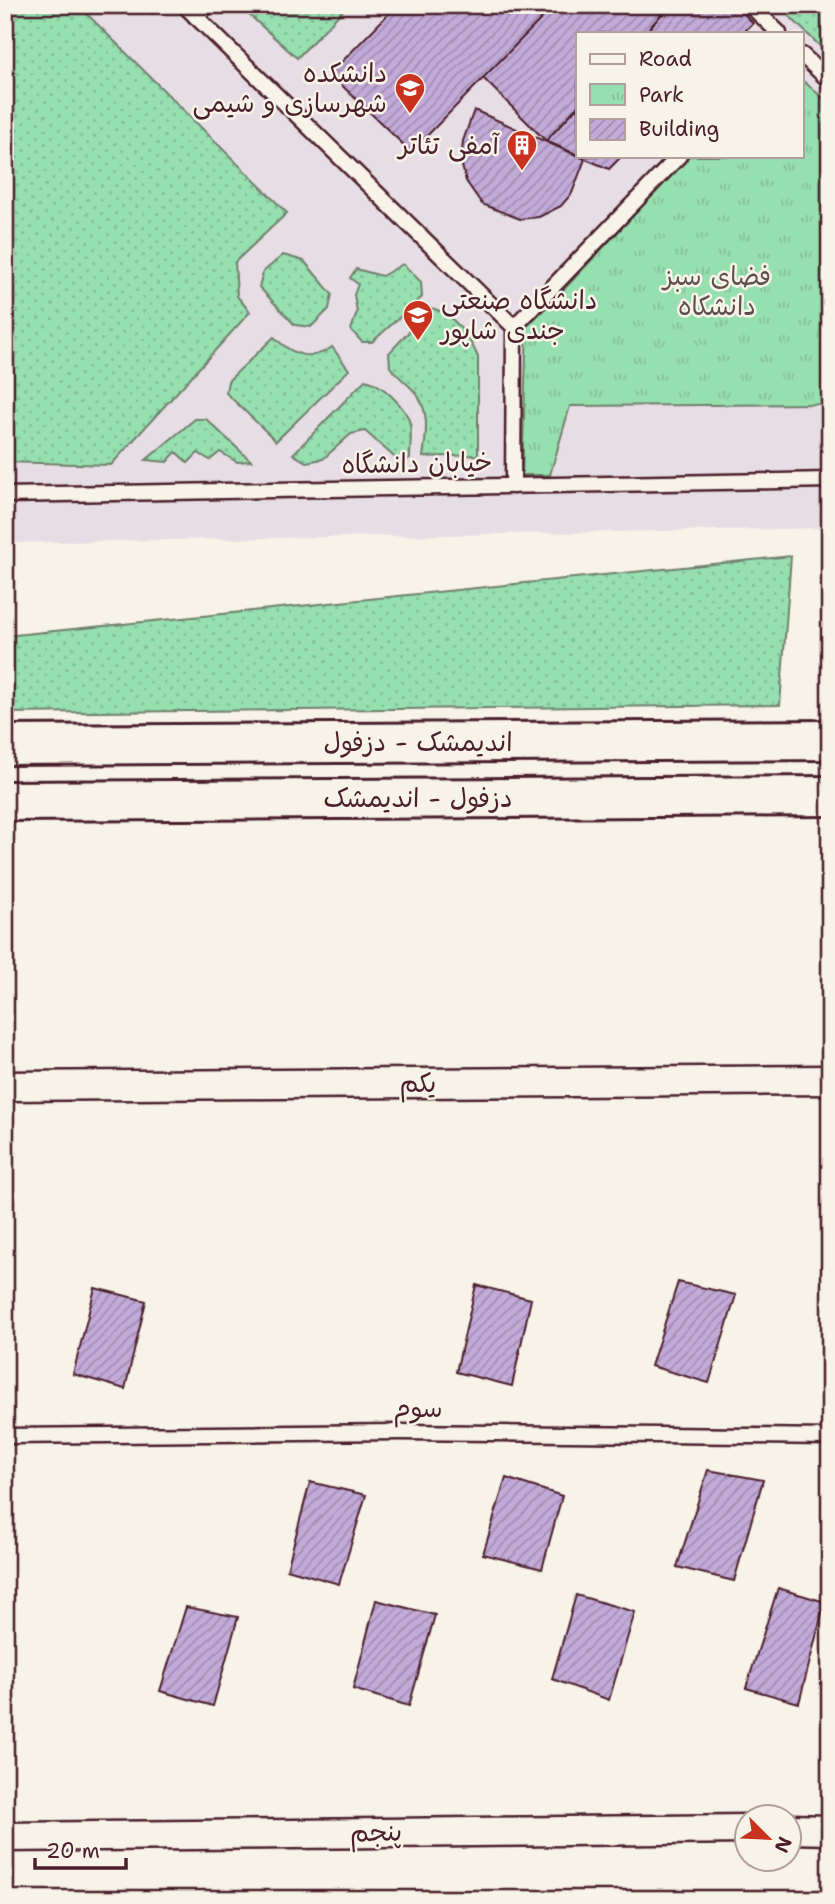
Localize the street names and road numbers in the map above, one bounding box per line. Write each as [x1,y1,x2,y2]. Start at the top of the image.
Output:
street label: خیابان دانشگاه [341,444,493,481]
street label: اندیمشک - دزفول [323,724,513,759]
street label: دزفول - اندیمشک [323,780,513,815]
street label: یکم [400,1065,436,1103]
street label: سوم [393,1390,443,1428]
street label: پنجم [350,1814,403,1852]

